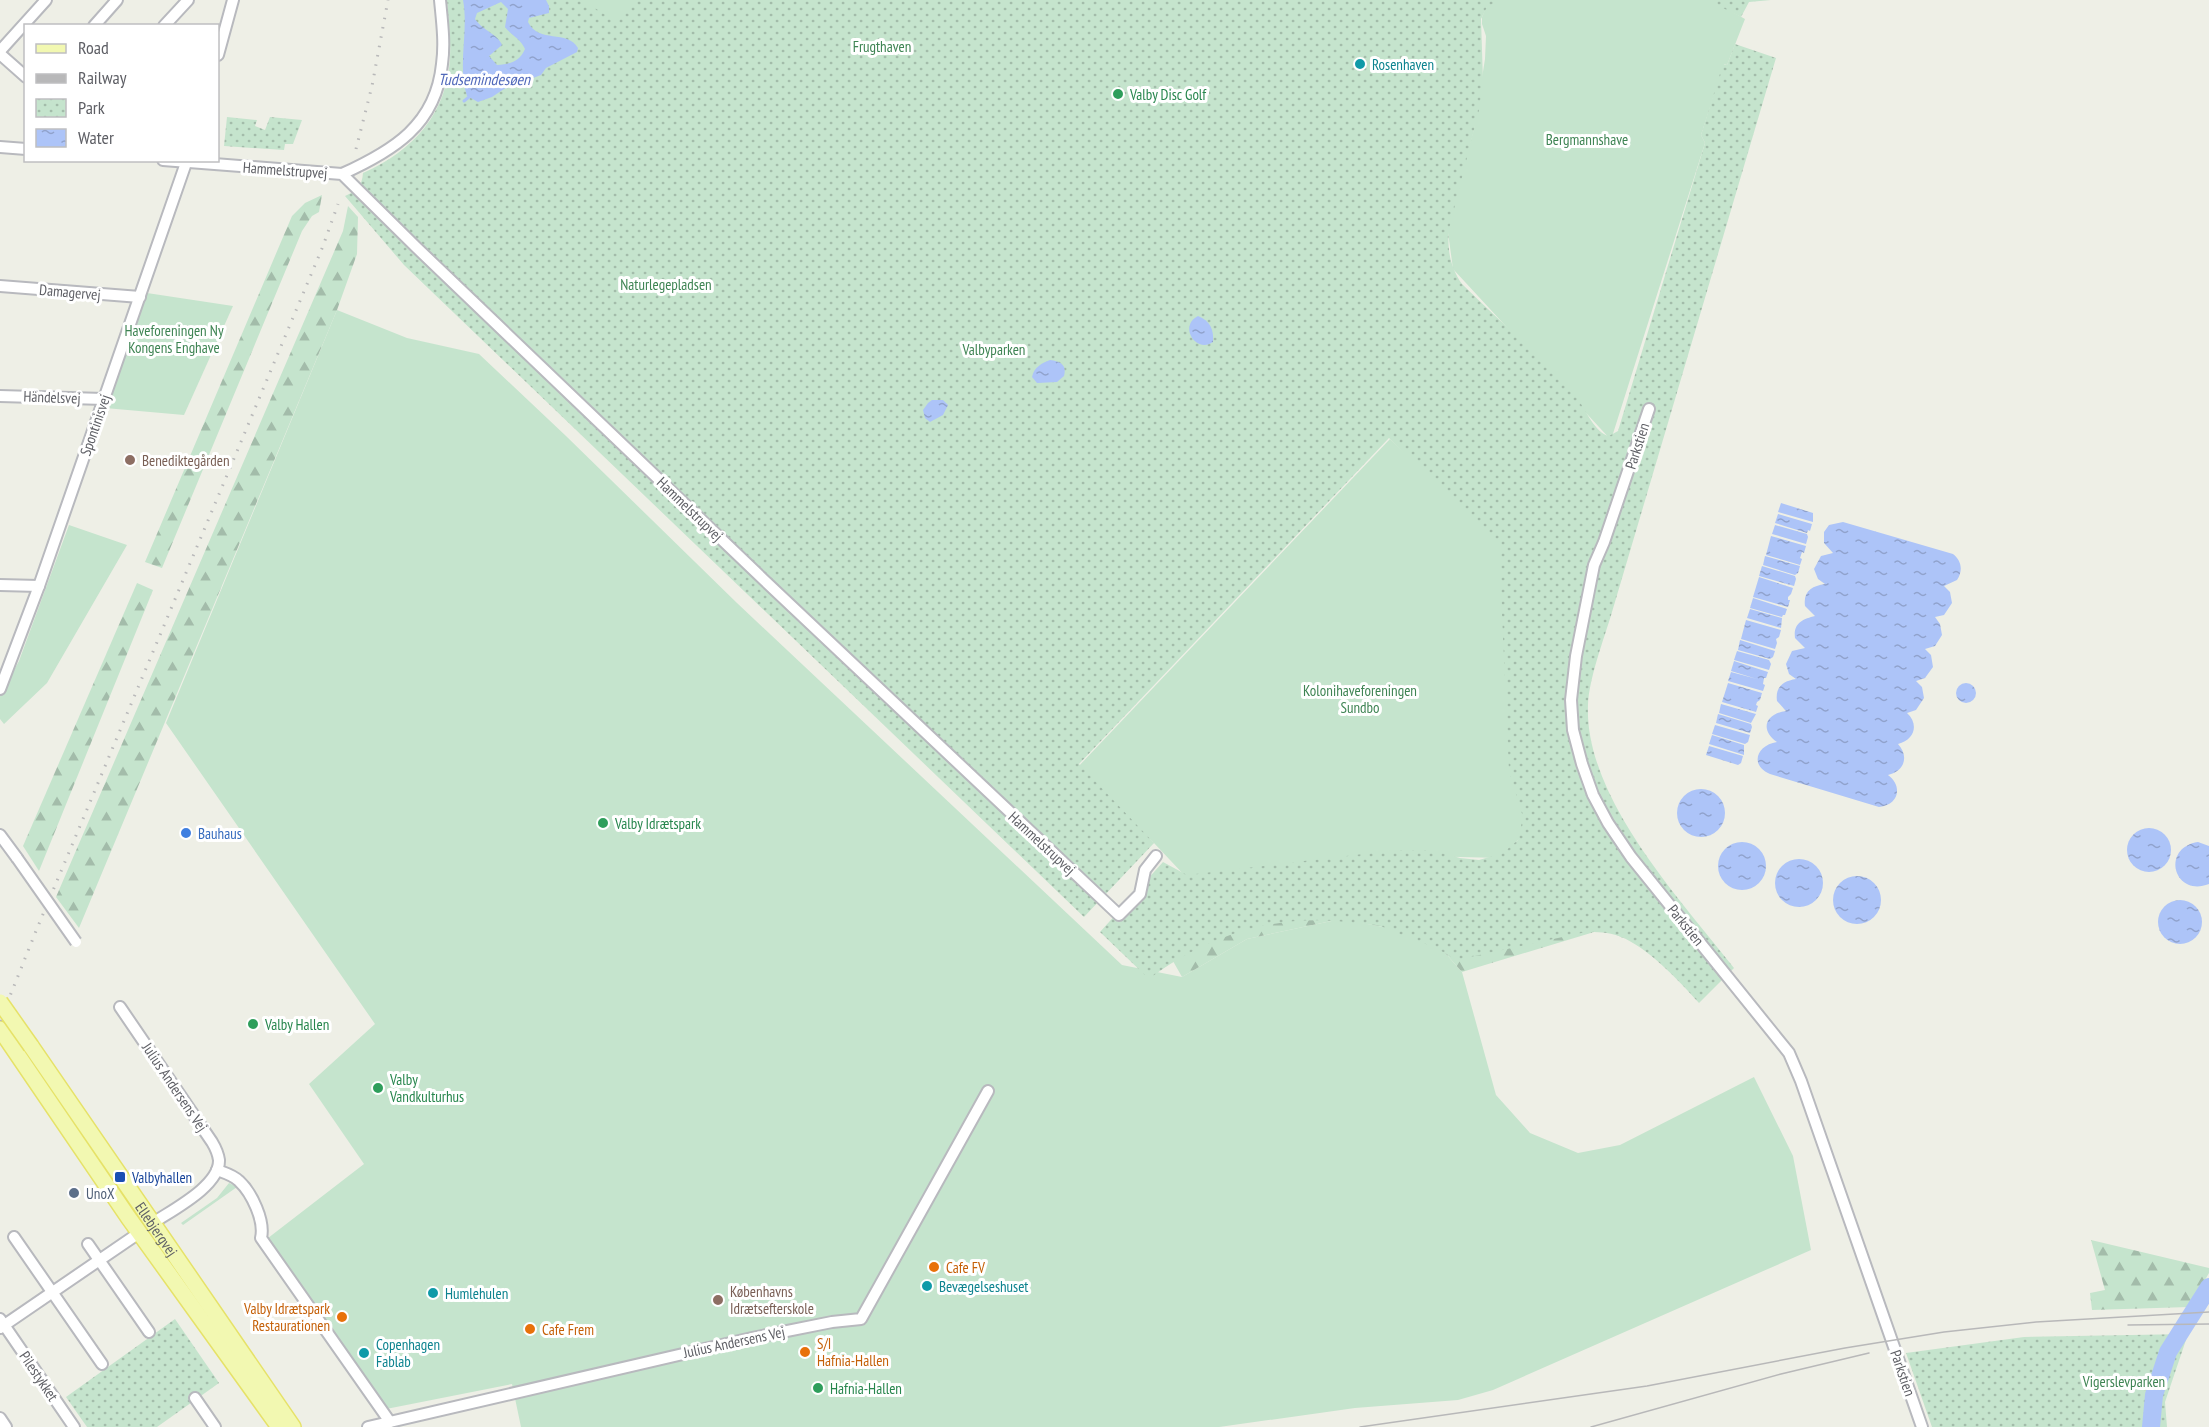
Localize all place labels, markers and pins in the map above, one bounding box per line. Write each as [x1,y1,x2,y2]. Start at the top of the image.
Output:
place label: Rosenhaven [1372,55,1434,74]
marker: Rosenhaven [1353,57,1367,71]
place label: Valby Disc Golf [1129,85,1207,104]
marker: Valby Disc Golf [1111,87,1125,101]
place label: Benediktegården [142,451,230,470]
marker: Benediktegården [123,453,137,467]
place label: Valby Idrætspark [614,814,701,833]
marker: Valby Idrætspark [596,816,610,830]
place label: Bauhaus [198,824,242,843]
marker: Bauhaus [179,826,193,840]
place label: Valby Hallen [264,1015,329,1034]
marker: Valby Hallen [246,1017,260,1031]
place label: Valby Vandkulturhus [389,1070,464,1106]
marker: Valby Vandkulturhus [371,1081,385,1095]
place label: Valbyhallen [131,1168,192,1187]
marker: Valbyhallen [113,1170,127,1184]
place label: UnoX [86,1184,115,1203]
marker: UnoX [67,1186,81,1200]
place label: Cafe FV [946,1258,985,1277]
marker: Cafe FV [927,1260,941,1274]
place label: Bevægelseshuset [939,1277,1028,1296]
marker: Bevægelseshuset [920,1279,934,1293]
place label: Københavns Idrætsefterskole [730,1282,814,1318]
place label: Humlehulen [445,1284,508,1303]
marker: Humlehulen [426,1286,440,1300]
marker: Københavns Idrætsefterskole [711,1293,725,1307]
place label: Valby Idrætspark Restaurationen [243,1299,330,1335]
marker: Valby Idrætspark Restaurationen [335,1310,349,1324]
place label: Cafe Frem [542,1320,594,1339]
marker: Cafe Frem [523,1322,537,1336]
place label: S/I Hafnia-Hallen [817,1334,889,1370]
place label: Copenhagen Fablab [376,1335,440,1371]
marker: S/I Hafnia-Hallen [798,1345,812,1359]
marker: Copenhagen Fablab [357,1346,371,1360]
place label: Hafnia-Hallen [830,1379,902,1398]
marker: Hafnia-Hallen [811,1381,825,1395]

